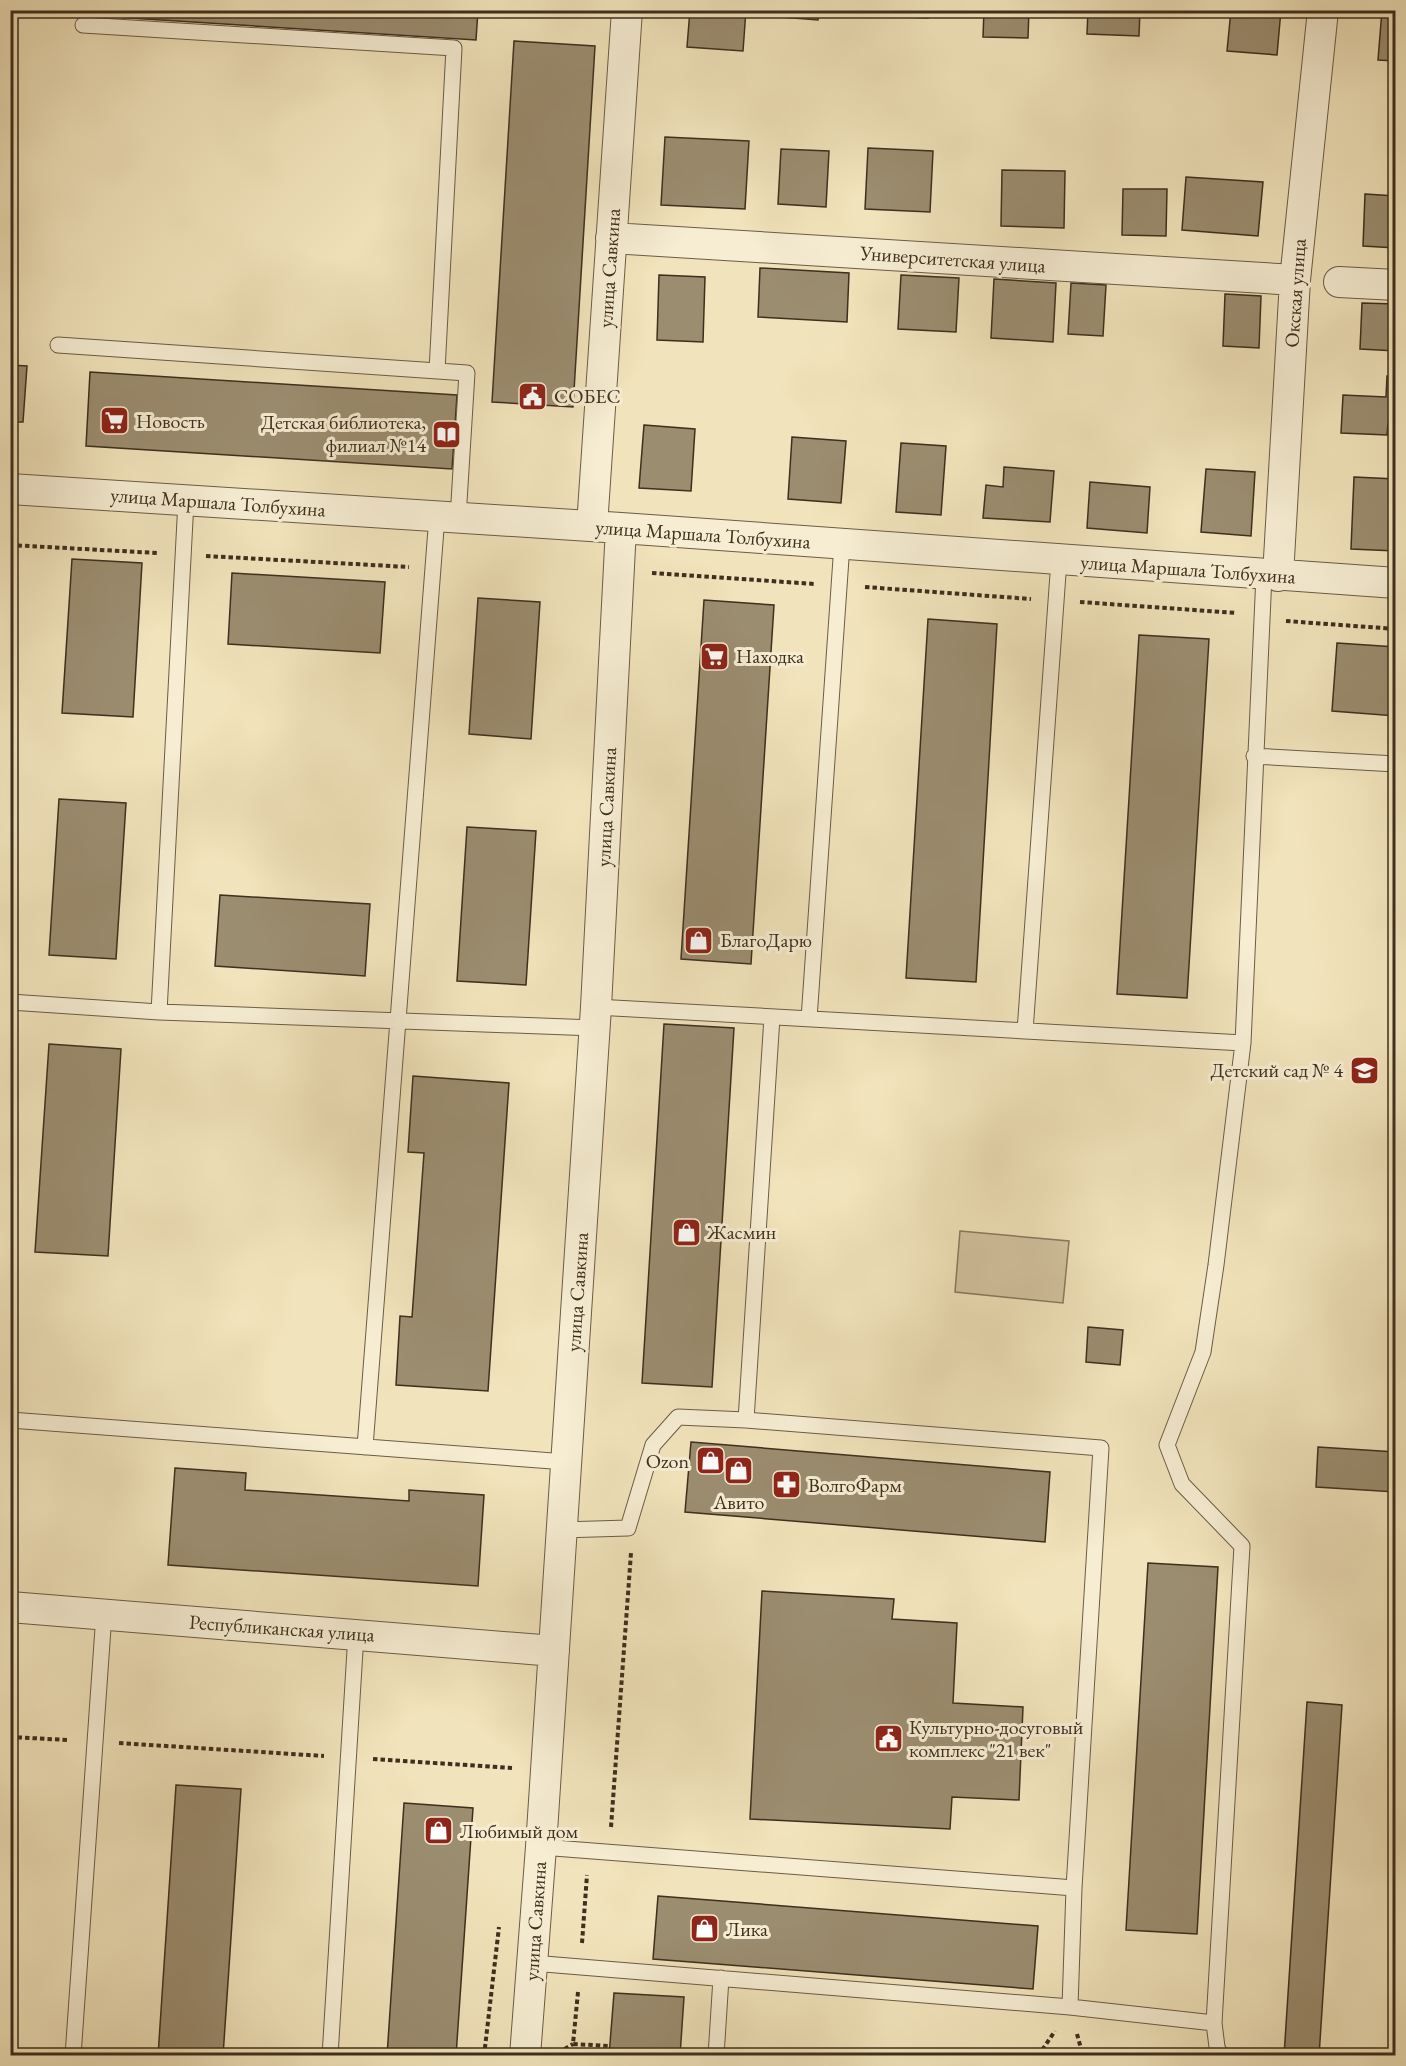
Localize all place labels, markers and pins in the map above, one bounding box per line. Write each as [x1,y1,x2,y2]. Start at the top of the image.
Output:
public building icon: СОБЕС [517,380,549,412]
place label: СОБЕС [554,383,621,409]
supermarket icon: Новость [99,405,131,437]
place label: Новость [136,408,205,434]
place label: Детская библиотека, филиал №14 [261,409,426,458]
library icon: Детская библиотека, филиал №14 [431,418,463,450]
supermarket icon: Находка [699,640,731,672]
place label: Находка [736,643,804,669]
shop icon: БлагоДарю [683,924,715,956]
place label: БлагоДарю [720,927,812,953]
school or university icon: Детский сад № 4 [1348,1054,1380,1086]
place label: Детский сад № 4 [1211,1057,1343,1083]
shop icon: Жасмин [670,1216,702,1248]
place label: Жасмин [706,1219,776,1245]
shop icon: Ozon [694,1445,726,1477]
place label: Ozon [646,1448,689,1474]
shop icon: Авито [723,1455,755,1487]
pharmacy icon: ВолгоФарм [771,1469,803,1501]
place label: ВолгоФарм [808,1472,902,1498]
place label: Авито [713,1489,765,1515]
place label: Культурно-досуговый комплекс "21 век" [909,1714,1084,1763]
public building icon: Культурно-досуговый комплекс "21 век" [872,1723,904,1755]
shop icon: Любимый дом [423,1815,455,1847]
place label: Любимый дом [460,1818,578,1844]
shop icon: Лика [689,1913,721,1945]
place label: Лика [726,1916,768,1942]

